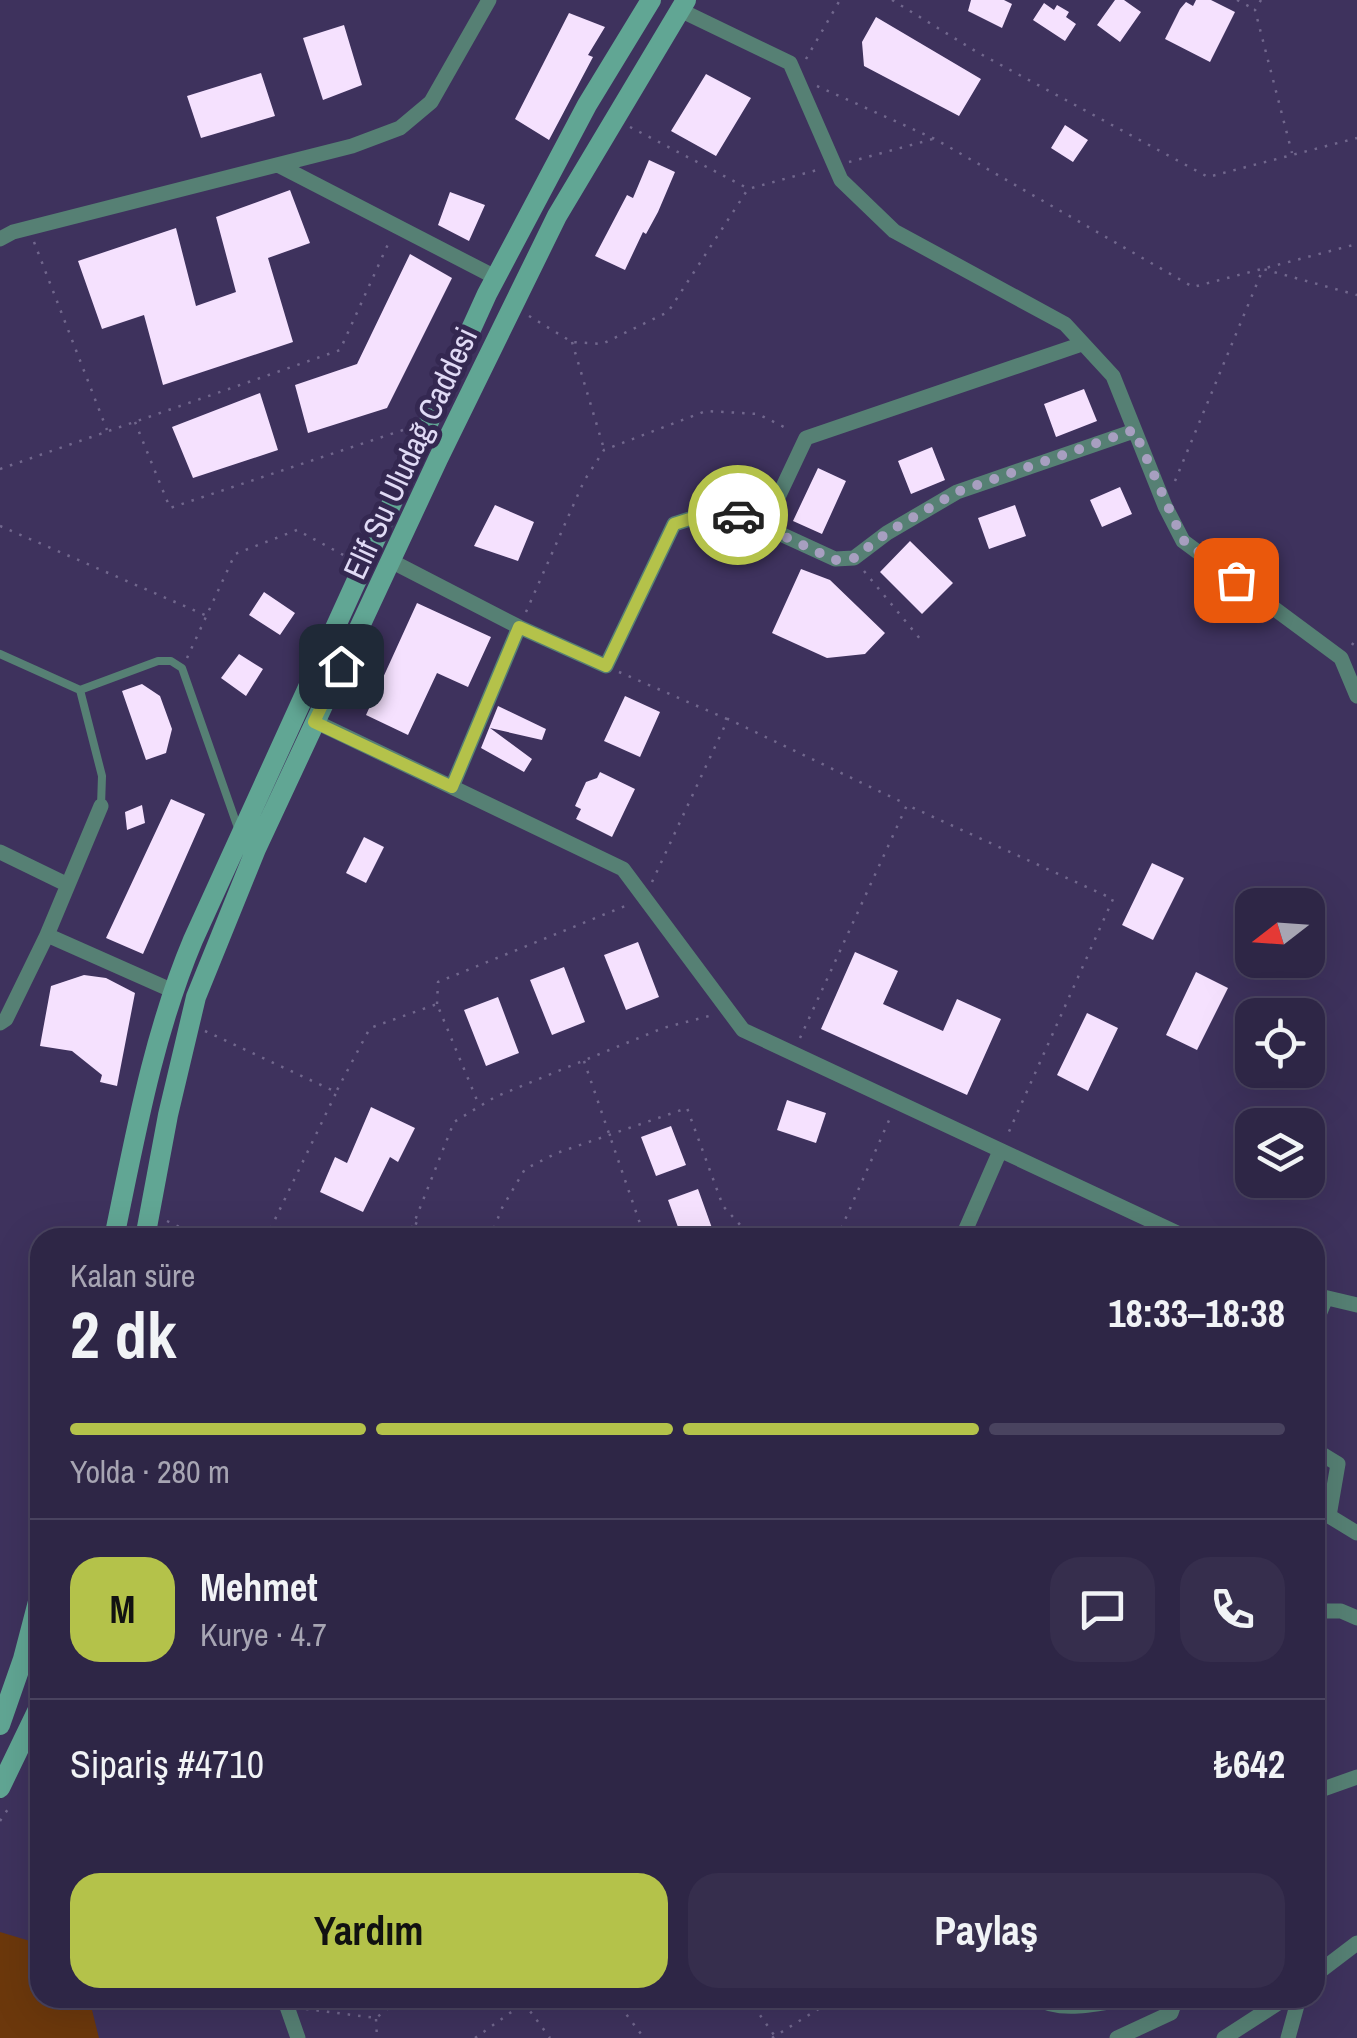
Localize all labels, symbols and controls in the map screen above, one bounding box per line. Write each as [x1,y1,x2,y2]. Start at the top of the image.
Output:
street label: Elif Su Uludağ Caddesi [333,320,487,586]
courier [688,465,788,565]
icon: car [711,488,766,543]
pin [1194,538,1279,623]
icon: bag [1209,553,1264,608]
pin [299,624,384,709]
icon: home [314,639,369,694]
north arrow [1235,888,1325,978]
map controls [1235,888,1325,1198]
button: locate [1235,998,1325,1088]
button: layers [1235,1108,1325,1198]
text: Kalan süre [70,1254,195,1297]
text: 18:33–18:38 [1108,1288,1285,1339]
text: 2 dk [70,1291,177,1378]
text: Yolda · 280 m [70,1450,230,1493]
button: chat [1050,1557,1155,1662]
button: phone [1180,1557,1285,1662]
text: Mehmet [200,1562,318,1613]
text: M [110,1584,135,1635]
text: Kurye · 4.7 [200,1613,327,1656]
text: Sipariş #4710 [70,1739,264,1790]
text: ₺642 [1214,1739,1285,1790]
button: Yardım [70,1873,668,1988]
button: Paylaş [688,1873,1285,1988]

